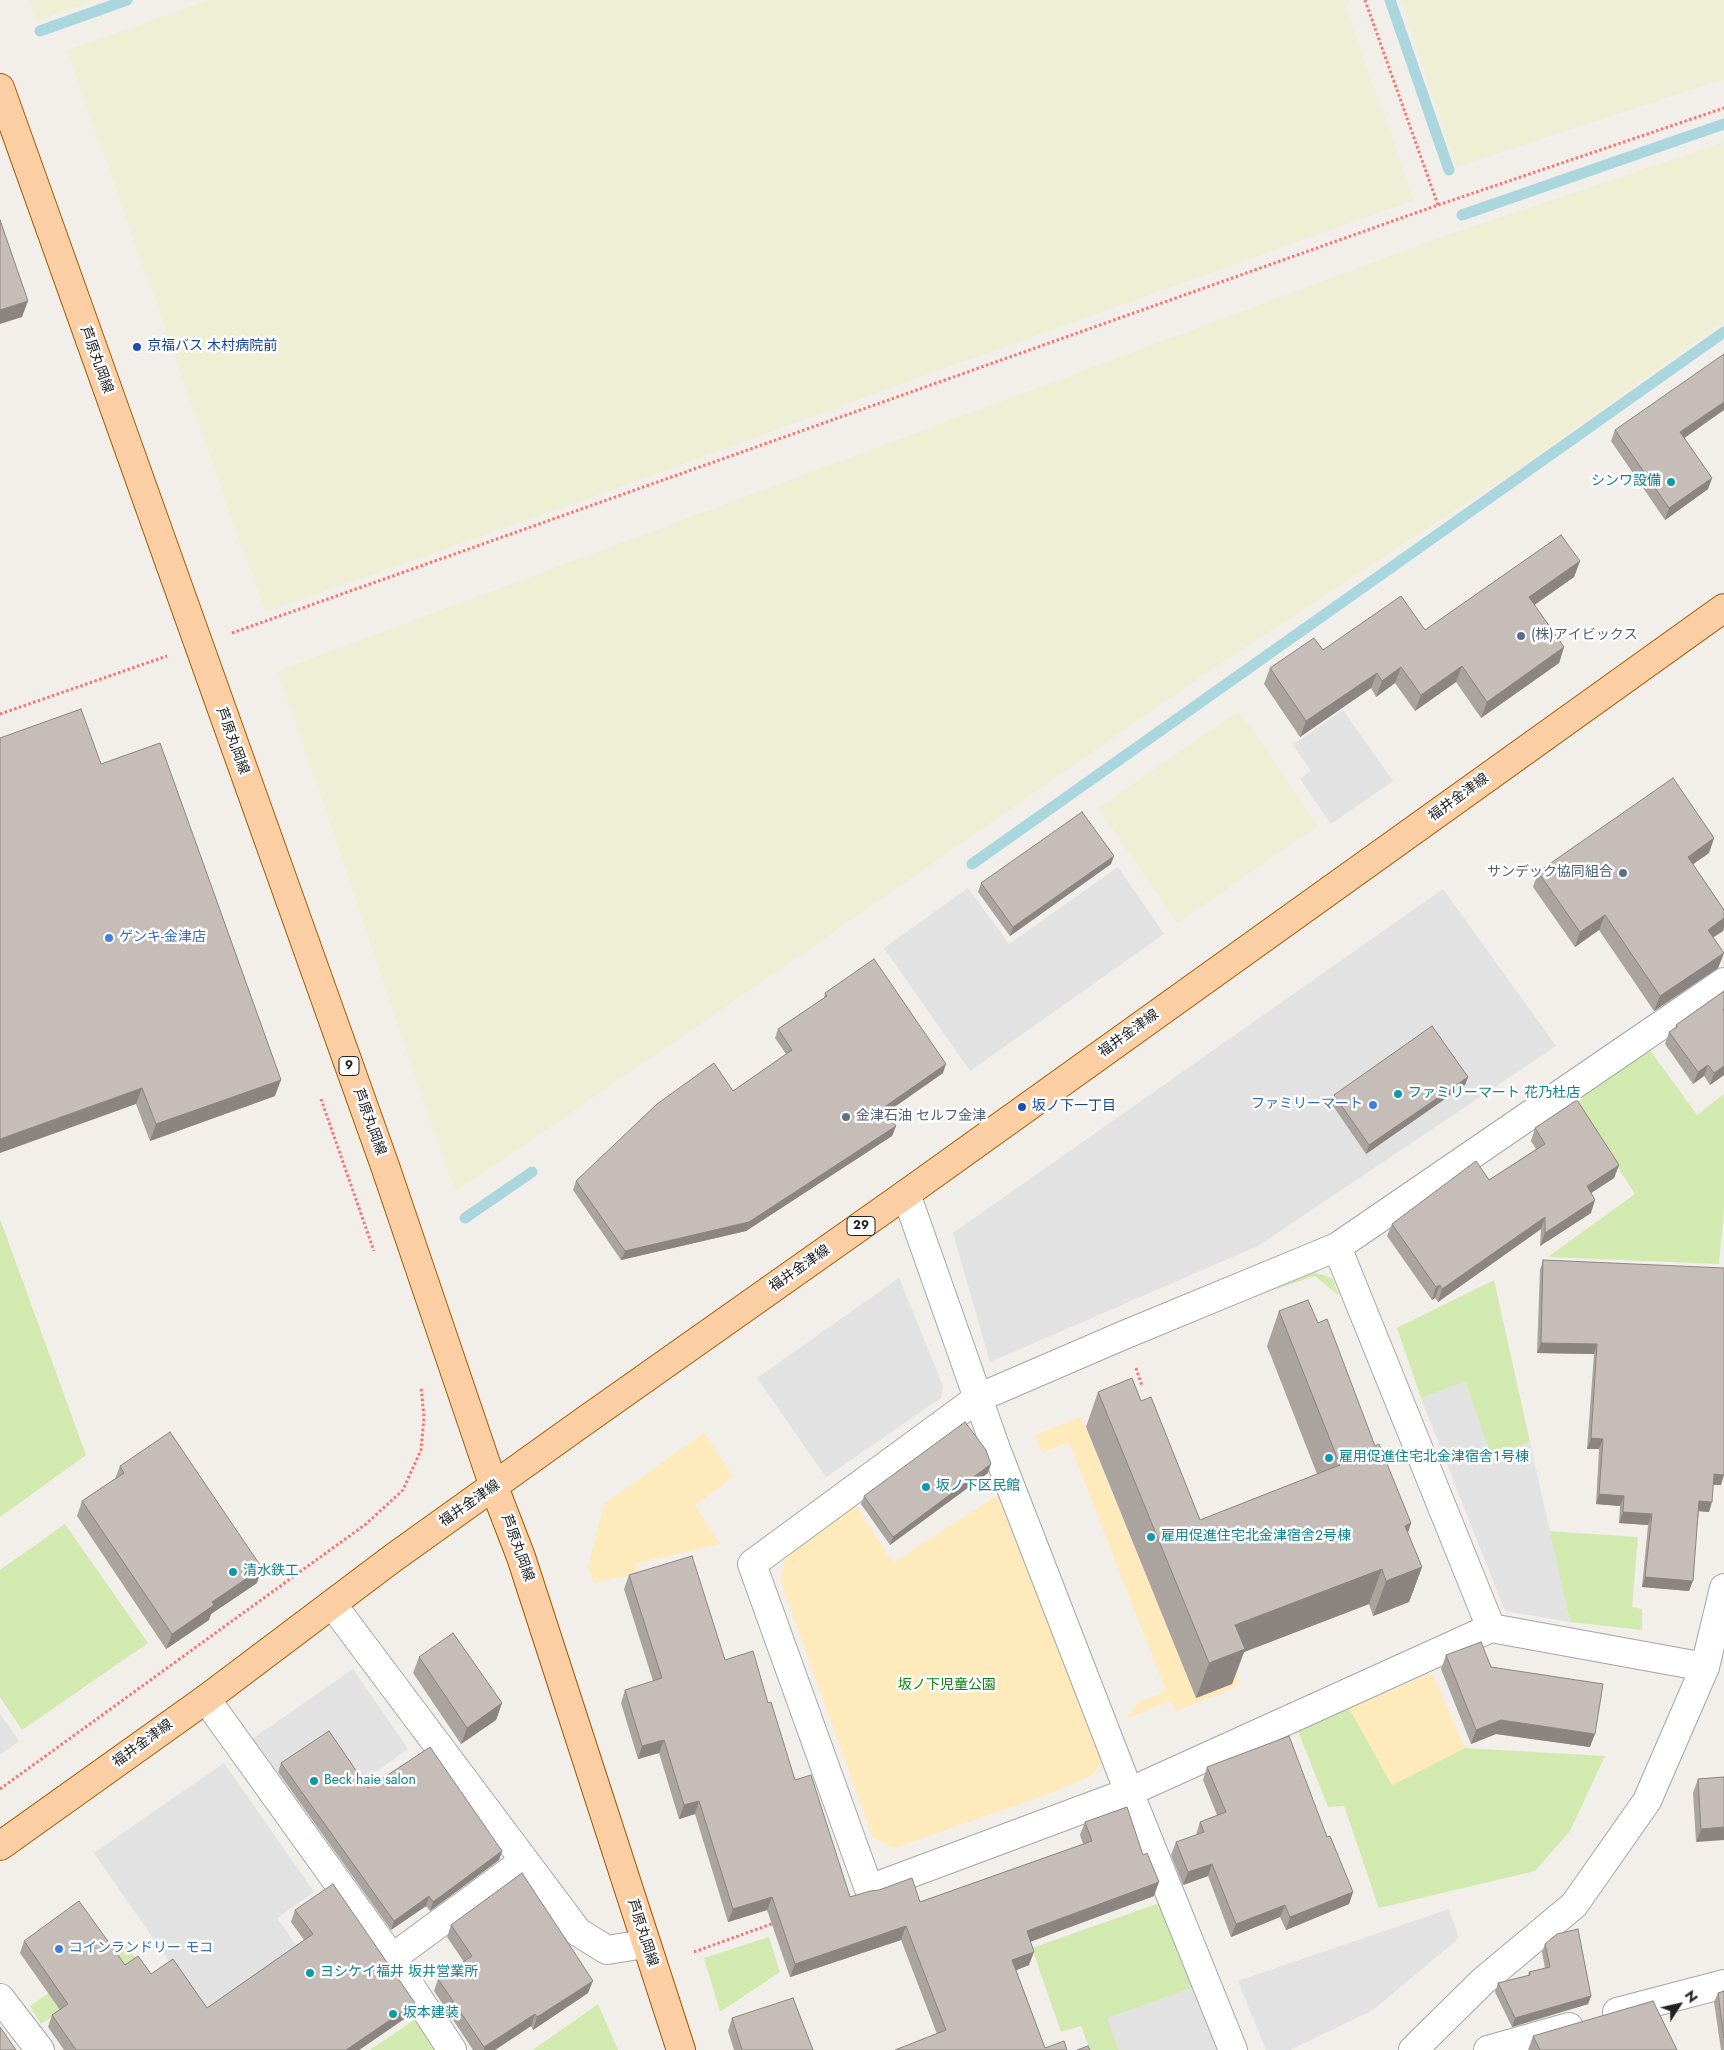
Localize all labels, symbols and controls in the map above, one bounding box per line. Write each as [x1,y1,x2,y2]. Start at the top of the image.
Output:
street label: 芦原丸岡線 [76,324,116,396]
place label: 京福バス 木村病院前 [147,339,277,355]
marker: 京福バス 木村病院前 [131,341,143,353]
place label: シンワ設備 [1591,474,1661,490]
marker: シンワ設備 [1665,476,1677,488]
place label: (株)アイビックス [1531,628,1638,644]
marker: (株)アイビックス [1515,630,1527,642]
street label: 芦原丸岡線 [212,705,252,777]
street label: 福井金津線 [1426,771,1492,825]
place label: サンデック協同組合 [1487,865,1613,881]
marker: サンデック協同組合 [1617,867,1629,879]
place label: ゲンキ-金津店 [119,930,206,946]
marker: ゲンキ-金津店 [103,932,115,944]
street label: 福井金津線 [1096,1007,1162,1061]
road number: 9 [339,1056,359,1076]
street label: 芦原丸岡線 [349,1086,389,1158]
place label: ファミリーマート 花乃杜店 [1408,1086,1580,1102]
marker: ファミリーマート 花乃杜店 [1392,1088,1404,1100]
place label: ファミリーマート [1251,1097,1363,1113]
place label: 坂ノ下一丁目 [1032,1099,1116,1115]
marker: ファミリーマート [1367,1099,1379,1111]
marker: 坂ノ下一丁目 [1016,1101,1028,1113]
place label: 金津石油 セルフ金津 [856,1109,986,1125]
marker: 金津石油 セルフ金津 [840,1111,852,1123]
road number: 29 [847,1216,875,1236]
street label: 福井金津線 [767,1242,833,1296]
place label: 雇用促進住宅北金津宿舎１号棟 [1339,1450,1529,1466]
marker: 雇用促進住宅北金津宿舎１号棟 [1323,1452,1335,1464]
street label: 福井金津線 [437,1477,503,1531]
place label: 坂ノ下区民館 [936,1479,1020,1495]
marker: 坂ノ下区民館 [920,1481,932,1493]
street label: 芦原丸岡線 [497,1512,537,1584]
place label: 雇用促進住宅北金津宿舎2号棟 [1161,1529,1351,1545]
marker: 雇用促進住宅北金津宿舎2号棟 [1145,1531,1157,1543]
place label: 清水鉄工 [243,1564,299,1580]
marker: 清水鉄工 [227,1566,239,1578]
park label: 坂ノ下児童公園 [898,1678,996,1694]
street label: 福井金津線 [110,1717,176,1771]
place label: Beck haie salon [324,1773,416,1789]
marker: Beck haie salon [308,1775,320,1787]
street label: 芦原丸岡線 [623,1897,661,1969]
place label: コインランドリー モコ [69,1941,213,1957]
marker: コインランドリー モコ [53,1943,65,1955]
place label: ヨシケイ福井 坂井営業所 [320,1965,478,1981]
marker: ヨシケイ福井 坂井営業所 [304,1967,316,1979]
north arrow [1654,1980,1704,2030]
text: N [1680,1986,1703,2007]
place label: 坂本建装 [403,2006,459,2022]
marker: 坂本建装 [387,2008,399,2020]

